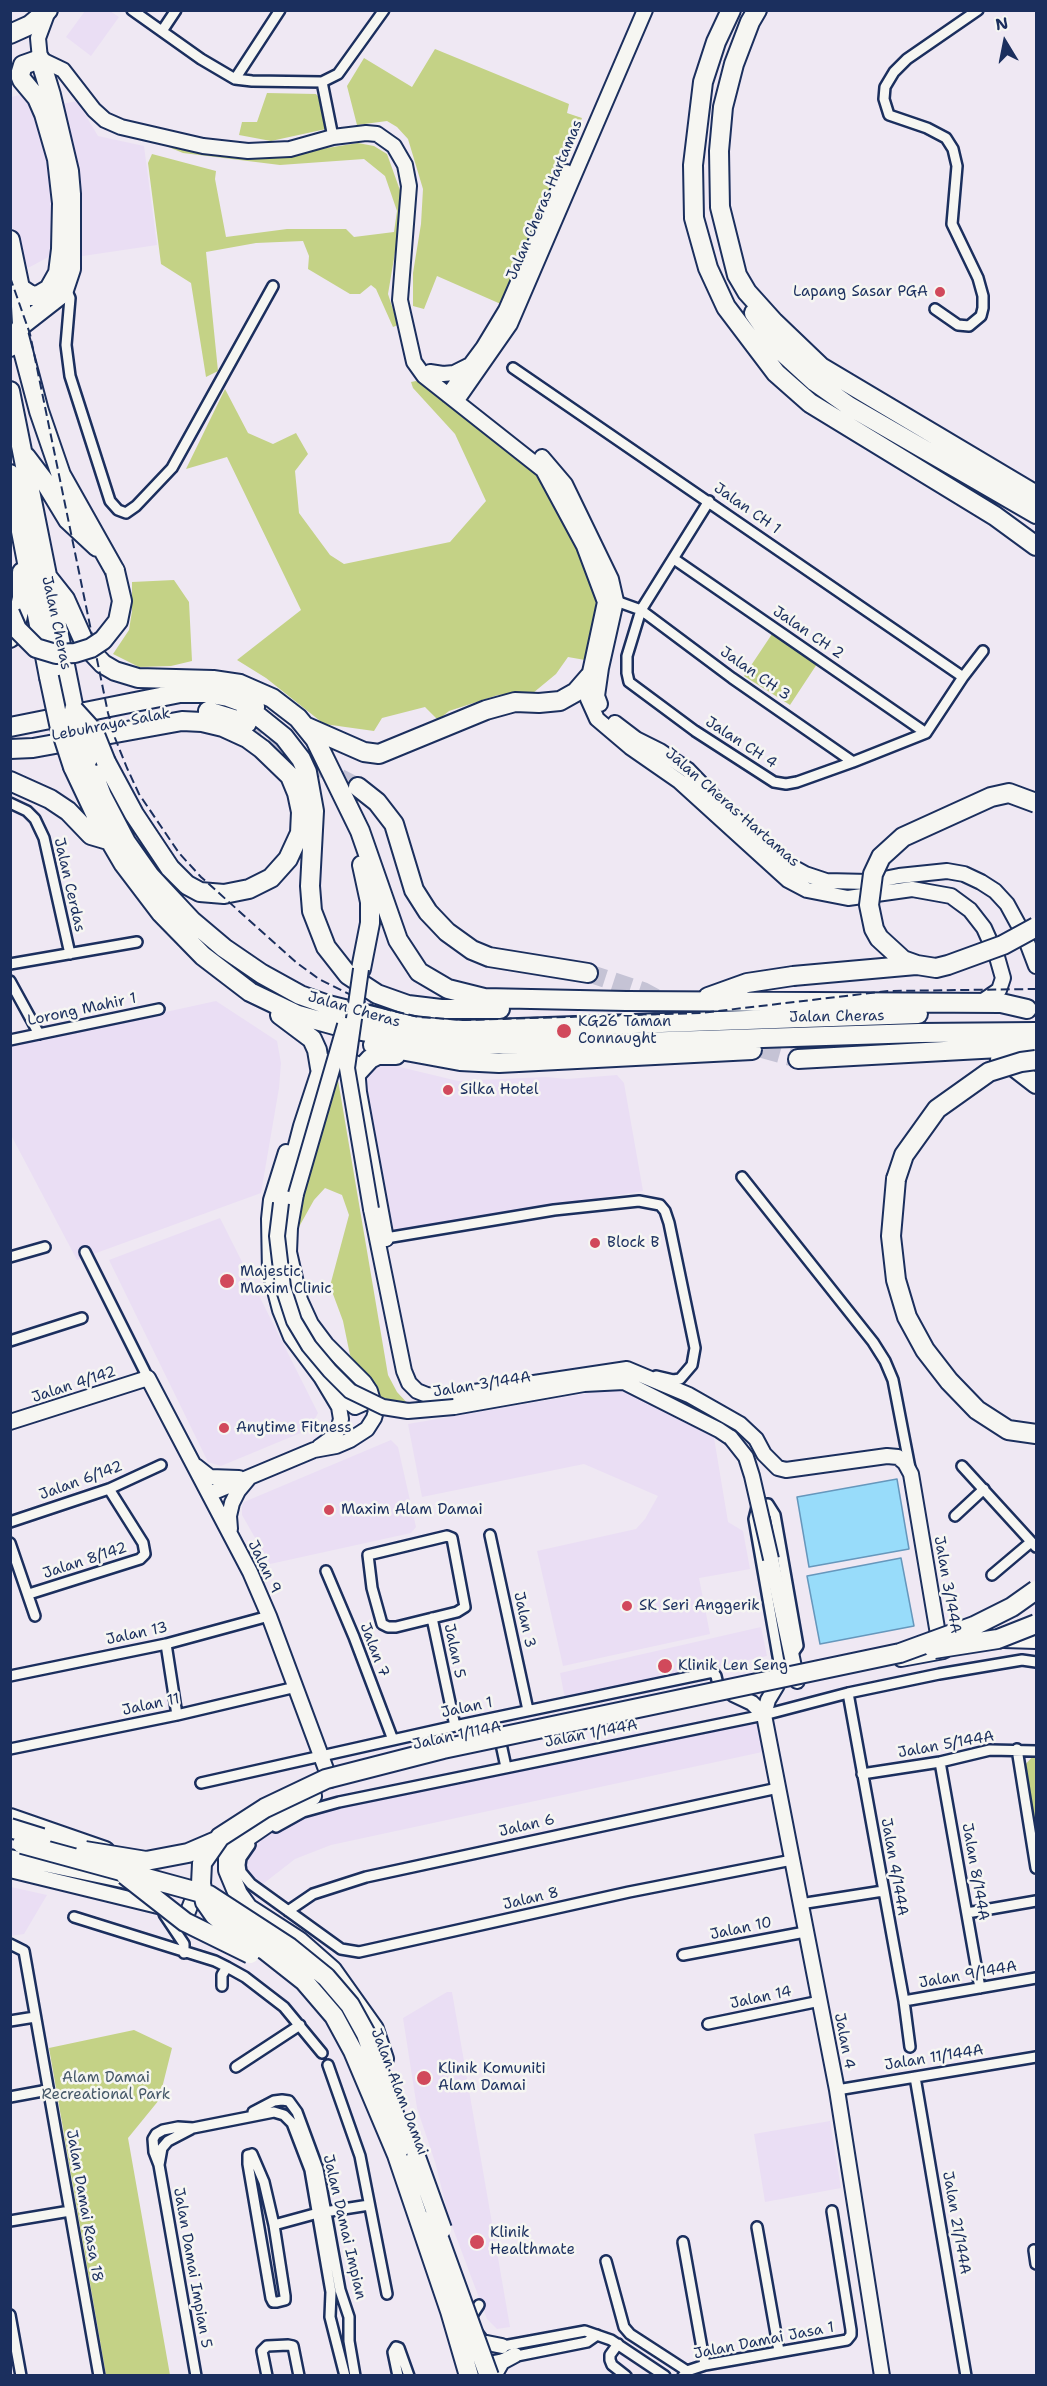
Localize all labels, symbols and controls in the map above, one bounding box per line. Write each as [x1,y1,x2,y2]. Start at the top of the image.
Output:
north arrow [975,12,1035,72]
text: N [994,12,1010,35]
street label: Jalan Cheras Hartamas [503,117,587,283]
place label: Lapang Sasar PGA [793,283,928,301]
marker: Lapang Sasar PGA [933,285,947,299]
street label: Jalan CH 1 [710,479,784,539]
street label: Jalan Cheras [37,574,75,672]
street label: Jalan CH 2 [769,603,847,663]
street label: Jalan CH 3 [716,643,794,705]
street label: Lebuhraya Salak [50,705,172,745]
street label: Jalan CH 4 [702,713,780,773]
street label: Jalan Cheras Hartamas [661,745,803,871]
street label: Jalan Cerdas [49,836,89,934]
street label: Jalan Cheras [306,988,402,1032]
street label: Lorong Mahir 1 [26,990,138,1030]
street label: Jalan Cheras [789,1007,885,1027]
place label: KG26 Taman Connaught [578,1013,671,1048]
marker: KG26 Taman Connaught [555,1022,573,1040]
place label: Silka Hotel [460,1081,539,1099]
marker: Silka Hotel [441,1083,455,1097]
place label: Block B [607,1234,659,1252]
marker: Block B [588,1236,602,1250]
place label: Majestic Maxim Clinic [240,1263,332,1298]
marker: Majestic Maxim Clinic [218,1272,236,1290]
street label: Jalan 4/142 [30,1363,118,1407]
street label: Jalan 3/144A [432,1368,532,1402]
place label: Anytime Fitness [236,1419,352,1437]
marker: Anytime Fitness [217,1421,231,1435]
street label: Jalan 6/142 [37,1458,125,1504]
place label: Maxim Alam Damai [341,1501,483,1519]
marker: Maxim Alam Damai [322,1503,336,1517]
street label: Jalan 3/144A [930,1535,964,1635]
street label: Jalan 9 [243,1538,285,1596]
street label: Jalan 8/142 [41,1539,129,1583]
street label: Jalan 3 [509,1590,539,1650]
place label: SK Seri Anggerik [639,1597,760,1615]
marker: SK Seri Anggerik [620,1599,634,1613]
street label: Jalan 13 [105,1619,169,1649]
street label: Jalan 7 [355,1620,393,1680]
street label: Jalan 5 [439,1622,469,1680]
marker: Klinik Len Seng [656,1657,674,1675]
place label: Klinik Len Seng [678,1657,788,1675]
street label: Jalan 11 [121,1690,181,1720]
street label: Jalan 1 [439,1694,495,1722]
street label: Jalan 1/144A [543,1716,639,1752]
street label: Jalan 1/114A [411,1718,503,1754]
street label: Jalan 5/144A [896,1728,996,1762]
street label: Jalan 6 [497,1811,557,1841]
street label: Jalan 4/144A [877,1817,911,1917]
street label: Jalan 8/144A [958,1822,992,1922]
street label: Jalan 8 [501,1884,561,1914]
street label: Jalan 10 [709,1914,773,1944]
street label: Jalan 9/144A [918,1958,1018,1992]
street label: Jalan 14 [729,1983,793,2013]
street label: Jalan 4 [830,2011,858,2071]
street label: Jalan Alam Damai [367,2026,431,2158]
street label: Jalan 11/144A [883,2041,985,2075]
place label: Klinik Komuniti Alam Damai [438,2060,546,2095]
park label: Alam Damai Recreational Park [42,2069,170,2104]
marker: Klinik Komuniti Alam Damai [415,2069,433,2087]
street label: Jalan Damai Rasa 18 [62,2129,106,2283]
street label: Jalan Damai Impian [319,2153,369,2301]
street label: Jalan 21/144A [938,2170,974,2276]
street label: Jalan Damai Impian 5 [169,2186,215,2350]
place label: Klinik Healthmate [490,2224,575,2259]
marker: Klinik Healthmate [468,2233,486,2251]
street label: Jalan Damai Jasa 1 [692,2319,836,2363]

